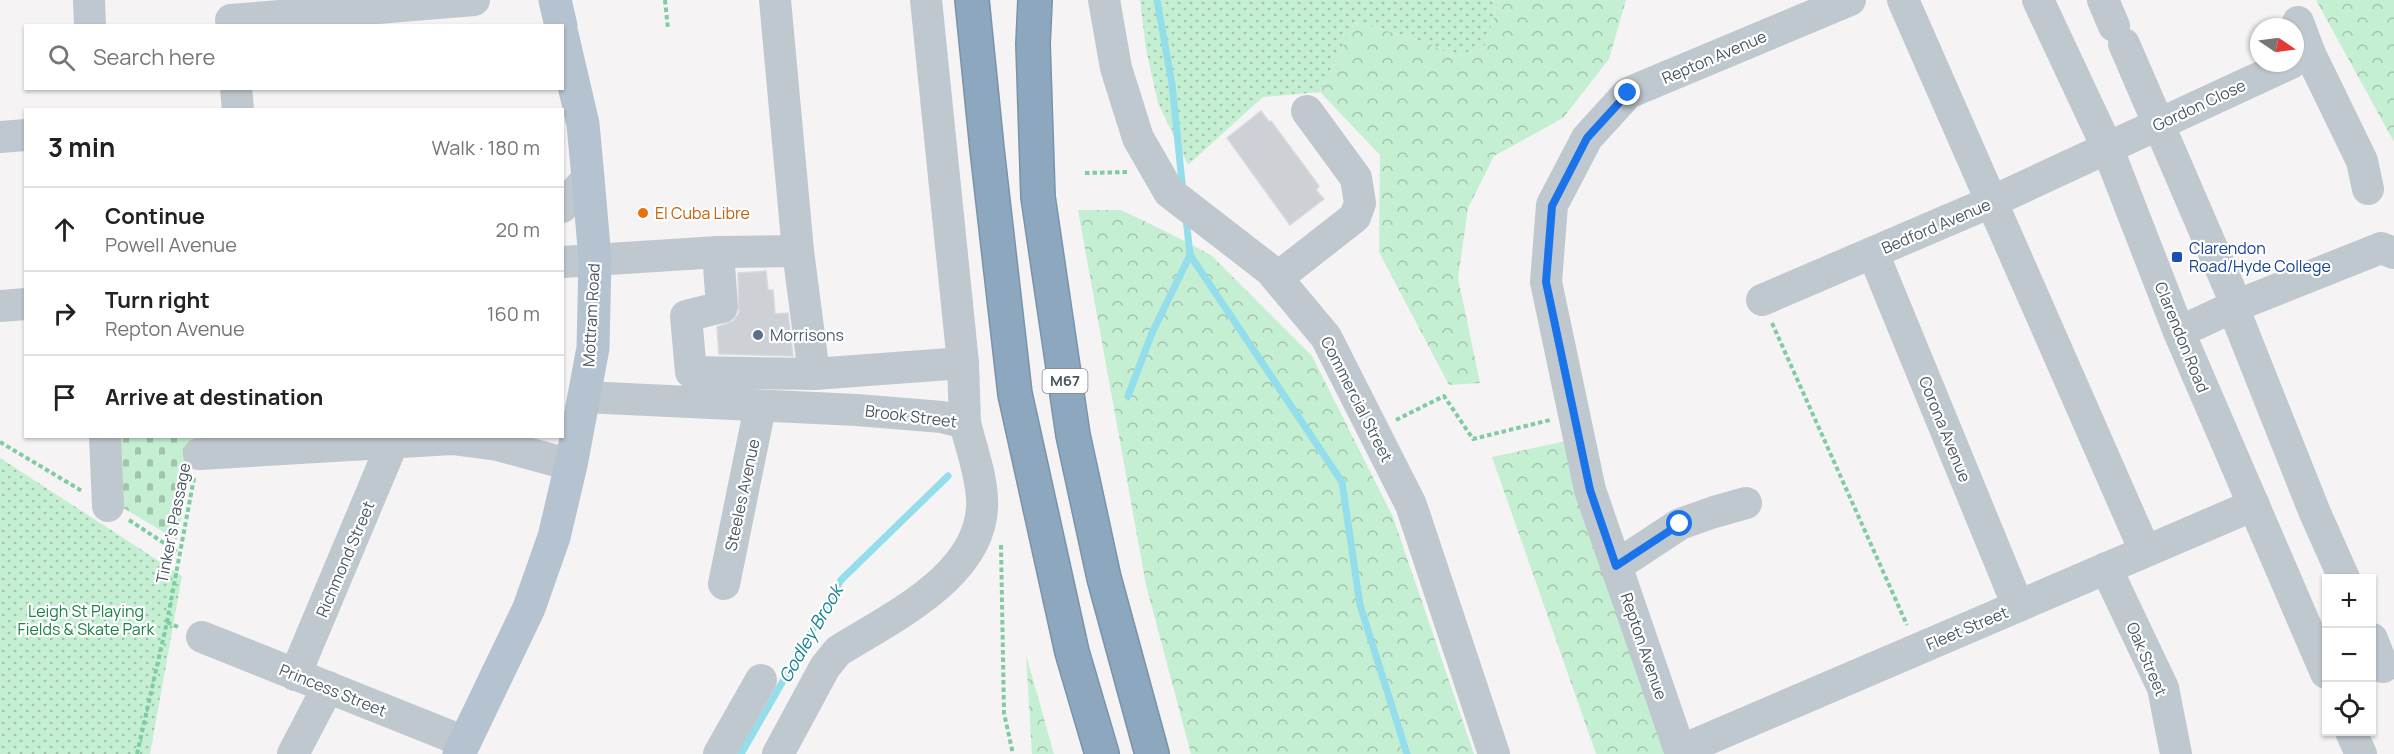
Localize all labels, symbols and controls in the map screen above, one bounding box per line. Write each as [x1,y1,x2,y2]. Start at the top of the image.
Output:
north arrow [2250,18,2304,72]
search box [24,24,564,90]
street label: Repton Avenue [1658,25,1770,89]
icon: search [45,41,78,74]
text: Search here [93,42,215,72]
street label: Gordon Close [2149,74,2249,136]
route end [1614,79,1640,105]
text: 3 min [48,129,115,165]
text: Walk · 180 m [431,134,540,161]
street label: Bedford Avenue [1878,193,1994,259]
text: Continue [105,201,205,231]
place label: El Cuba Libre [655,202,750,224]
marker: El Cuba Libre [636,206,650,220]
icon: ahead [48,213,81,246]
text: 20 m [495,216,540,243]
text: Powell Avenue [105,231,237,258]
place label: Clarendon Road/Hyde College [2189,237,2331,277]
marker: Clarendon Road/Hyde College [2170,250,2184,264]
street label: Mottram Road [577,263,605,367]
street label: Clarendon Road [2150,278,2214,396]
text: Turn right [105,285,210,315]
icon: right [48,297,81,330]
text: 160 m [487,300,540,327]
text: Repton Avenue [105,315,245,342]
place label: Morrisons [770,324,844,346]
marker: Morrisons [751,328,765,342]
street label: Commercial Street [1316,332,1398,466]
road number: M67 [1042,369,1088,393]
street label: Corona Avenue [1914,373,1976,485]
icon: arrive [48,381,81,414]
text: Arrive at destination [105,382,323,412]
street label: Brook Street [864,399,958,433]
street label: Steeles Avenue [719,437,765,553]
street label: Tinker's Passage [151,461,195,585]
street label: Richmond Street [311,497,379,621]
route start [1666,510,1692,536]
map controls [2322,574,2376,736]
button: + [2322,574,2376,628]
water label: Godley Brook [772,578,849,687]
street label: Repton Avenue [1615,590,1673,702]
park label: Leigh St Playing Fields & Skate Park [18,600,155,640]
street label: Fleet Street [1923,601,2011,655]
street label: Oak Street [2122,619,2172,699]
button: − [2322,628,2376,682]
street label: Princess Street [276,659,390,721]
button: locate [2322,682,2376,736]

